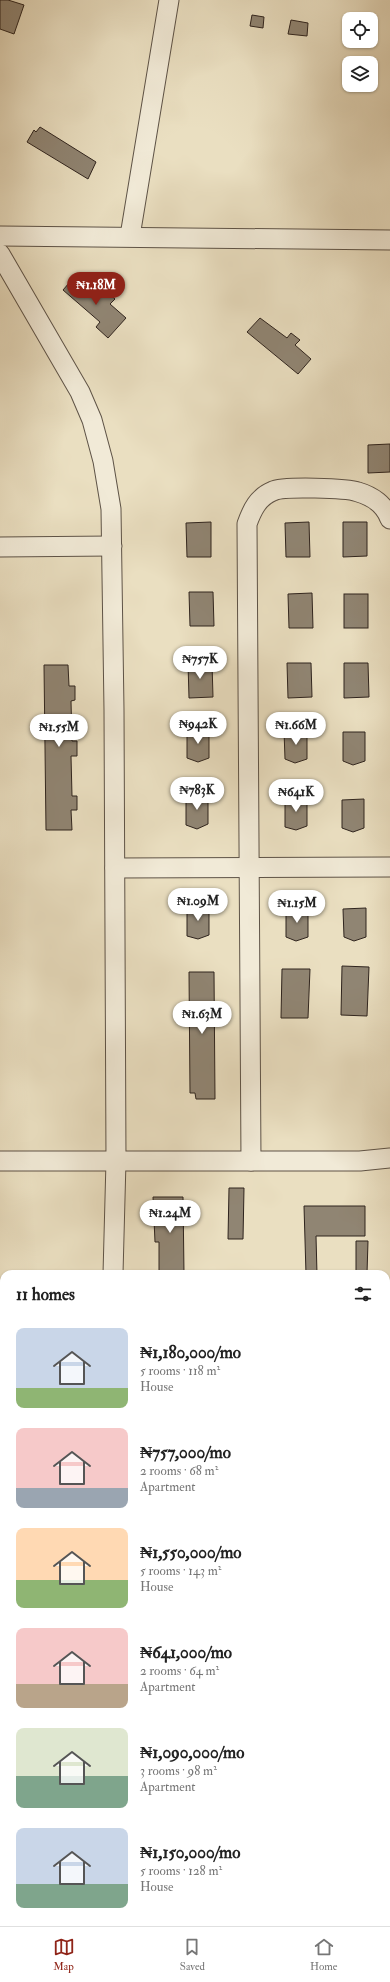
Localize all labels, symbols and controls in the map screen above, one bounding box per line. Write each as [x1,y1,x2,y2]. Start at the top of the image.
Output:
map controls [342,12,378,92]
button: locate [342,12,378,48]
button: layers [342,56,378,92]
pin: ₦1.18M [63,272,129,306]
text: ₦1.18M [76,277,116,293]
pin: ₦757K [172,646,228,680]
text: ₦757K [182,651,218,667]
pin: ₦942K [170,711,226,745]
pin: ₦1.66M [263,712,329,746]
pin: ₦1.55M [26,714,92,748]
text: ₦942K [179,716,217,732]
text: ₦1.66M [275,717,317,733]
text: ₦1.55M [39,719,79,735]
pin: ₦783K [169,777,225,811]
pin: ₦641K [268,779,324,813]
text: ₦783K [179,782,215,798]
text: ₦641K [278,784,314,800]
pin: ₦1.09M [165,888,231,922]
pin: ₦1.15M [264,890,330,924]
text: ₦1.09M [177,893,219,909]
text: ₦1.15M [277,895,317,911]
pin: ₦1.63M [169,1001,235,1035]
text: ₦1.63M [182,1006,222,1022]
pin: ₦1.24M [137,1200,203,1234]
text: ₦1.24M [149,1205,191,1221]
icon: filters [352,1283,374,1305]
text: 11 homes [16,1284,75,1305]
text: ₦1,180,000/mo [140,1342,241,1363]
icon: home [48,1344,96,1392]
text: 5 rooms · 118 m² [140,1363,220,1379]
text: House [140,1379,173,1395]
text: ₦757,000/mo [140,1442,231,1463]
icon: home [48,1444,96,1492]
text: 2 rooms · 68 m² [140,1463,218,1479]
text: Apartment [140,1479,196,1495]
text: ₦1,550,000/mo [140,1542,242,1563]
icon: home [48,1544,96,1592]
text: 5 rooms · 143 m² [140,1563,221,1579]
text: House [140,1579,173,1595]
text: ₦641,000/mo [140,1642,232,1663]
icon: home [48,1644,96,1692]
text: 2 rooms · 64 m² [140,1663,219,1679]
text: Apartment [140,1679,196,1695]
text: ₦1,090,000/mo [140,1742,244,1763]
icon: home [48,1744,96,1792]
text: 3 rooms · 98 m² [140,1763,217,1779]
text: Apartment [140,1779,196,1795]
text: ₦1,150,000/mo [140,1842,240,1863]
icon: home [48,1844,96,1892]
text: 5 rooms · 128 m² [140,1863,222,1879]
text: House [140,1879,173,1895]
tab: Map [53,1936,75,1973]
tab: Saved [180,1936,205,1973]
tab: Home [310,1936,337,1973]

